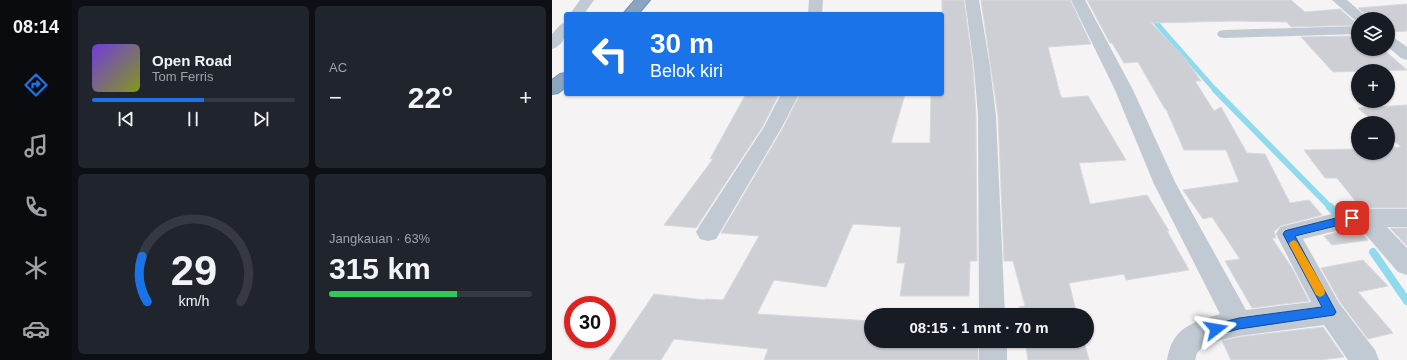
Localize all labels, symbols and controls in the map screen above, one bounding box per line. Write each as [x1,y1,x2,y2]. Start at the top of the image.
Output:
map controls [1351,12,1395,160]
button: layers [1351,12,1395,56]
text: 08:14 [13,17,59,37]
icon: left [584,28,636,80]
text: 30 m [650,28,714,59]
text: Open Road [152,52,232,69]
text: AC [329,60,347,75]
text: Belok kiri [650,61,723,81]
button: + [1351,64,1395,108]
text: Tom Ferris [152,69,213,84]
icon: directions [22,71,50,99]
text: 22° [408,81,453,114]
text: − [329,85,342,110]
text: + [519,85,532,110]
icon: previous [115,108,137,130]
icon: pause [182,108,204,130]
icon: next [250,108,272,130]
button: − [1351,116,1395,160]
icon: music [22,132,50,160]
icon: phone [22,193,50,221]
pin [1335,201,1369,235]
icon: arrive [1341,207,1363,229]
text: Jangkauan · 63% [329,231,430,246]
text: 29 [170,247,217,294]
text: 315 km [329,252,431,285]
icon: climate [22,254,50,282]
text: km/h [178,293,209,309]
speed limit sign: 30 [564,296,616,348]
position arrow [1195,308,1237,350]
icon: car [22,315,50,343]
text: 08:15 · 1 mnt · 70 m [909,319,1049,336]

